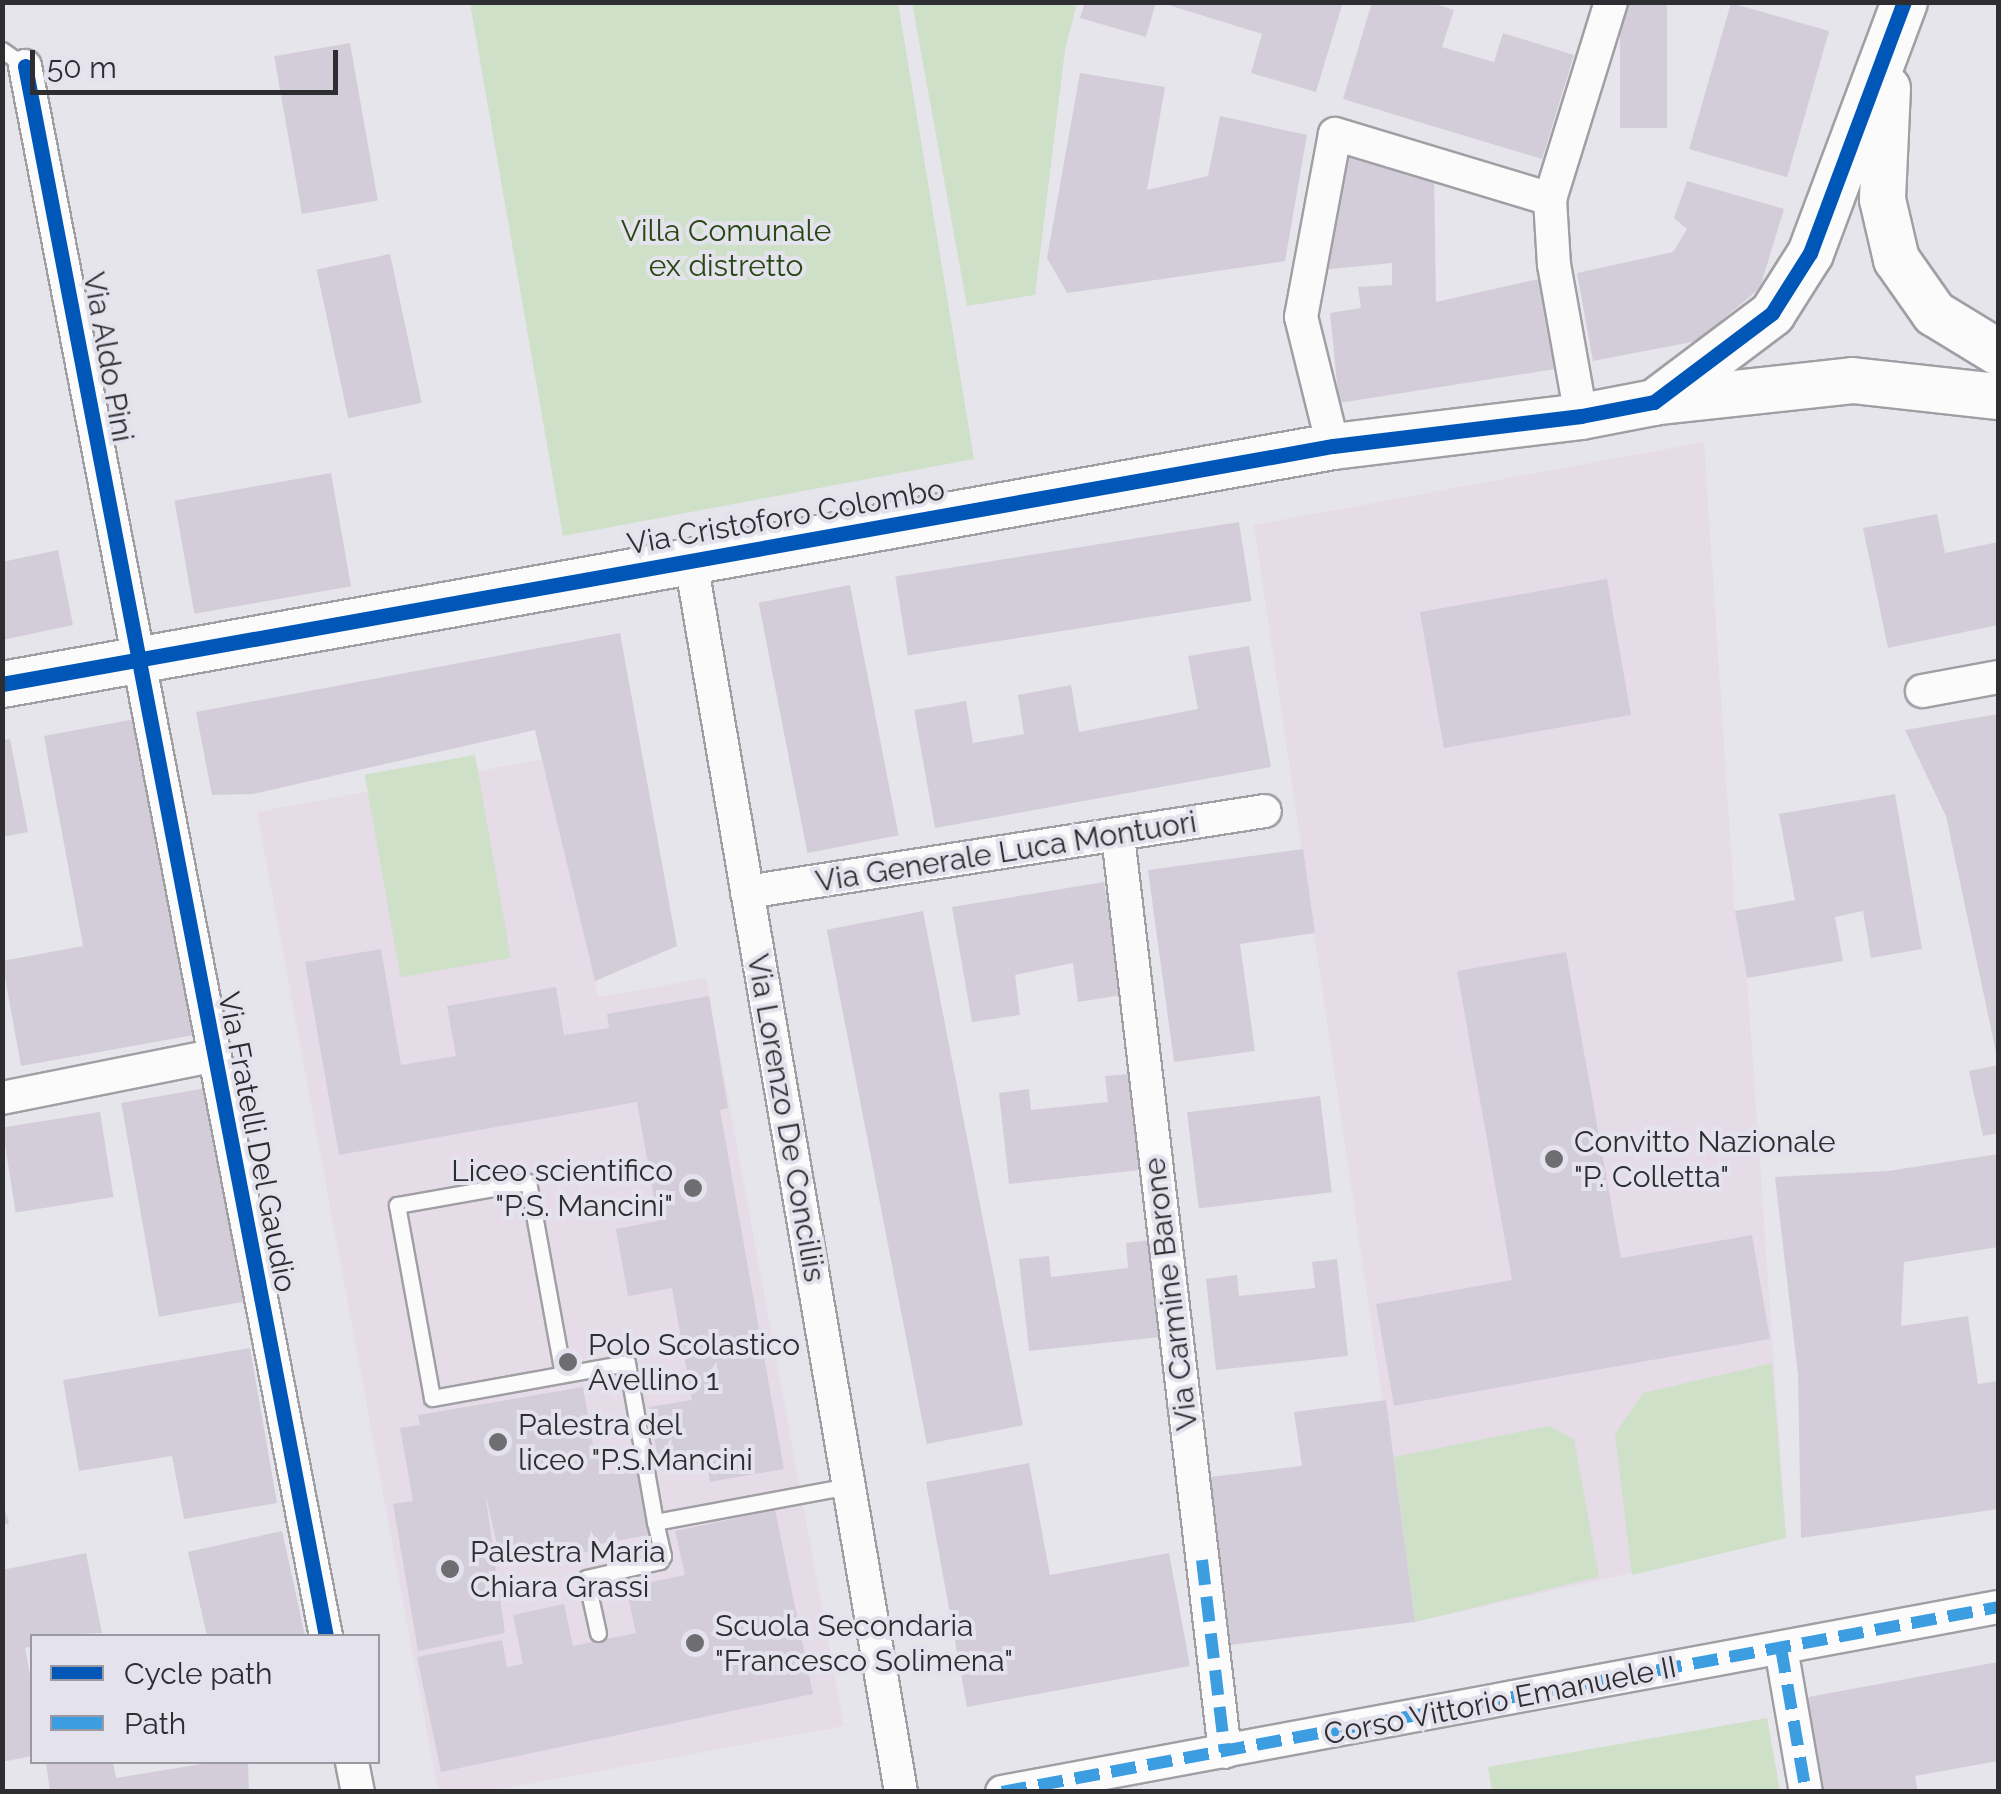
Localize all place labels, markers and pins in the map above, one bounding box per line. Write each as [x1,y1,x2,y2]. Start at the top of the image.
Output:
place label: Convitto Nazionale "P. Colletta" [1574,1124,1836,1194]
marker: Convitto Nazionale "P. Colletta" [1543,1148,1565,1170]
place label: Liceo scientifico "P.S. Mancini" [451,1153,673,1224]
marker: Liceo scientifico "P.S. Mancini" [682,1177,704,1199]
place label: Polo Scolastico Avellino 1 [588,1327,800,1398]
marker: Polo Scolastico Avellino 1 [557,1351,579,1373]
place label: Palestra del liceo "P.S.Mancini [518,1407,753,1478]
marker: Palestra del liceo "P.S.Mancini [487,1431,509,1453]
place label: Palestra Maria Chiara Grassi [470,1534,666,1604]
marker: Palestra Maria Chiara Grassi [439,1558,461,1580]
place label: Scuola Secondaria "Francesco Solimena" [715,1608,1013,1678]
marker: Scuola Secondaria "Francesco Solimena" [684,1632,706,1654]

